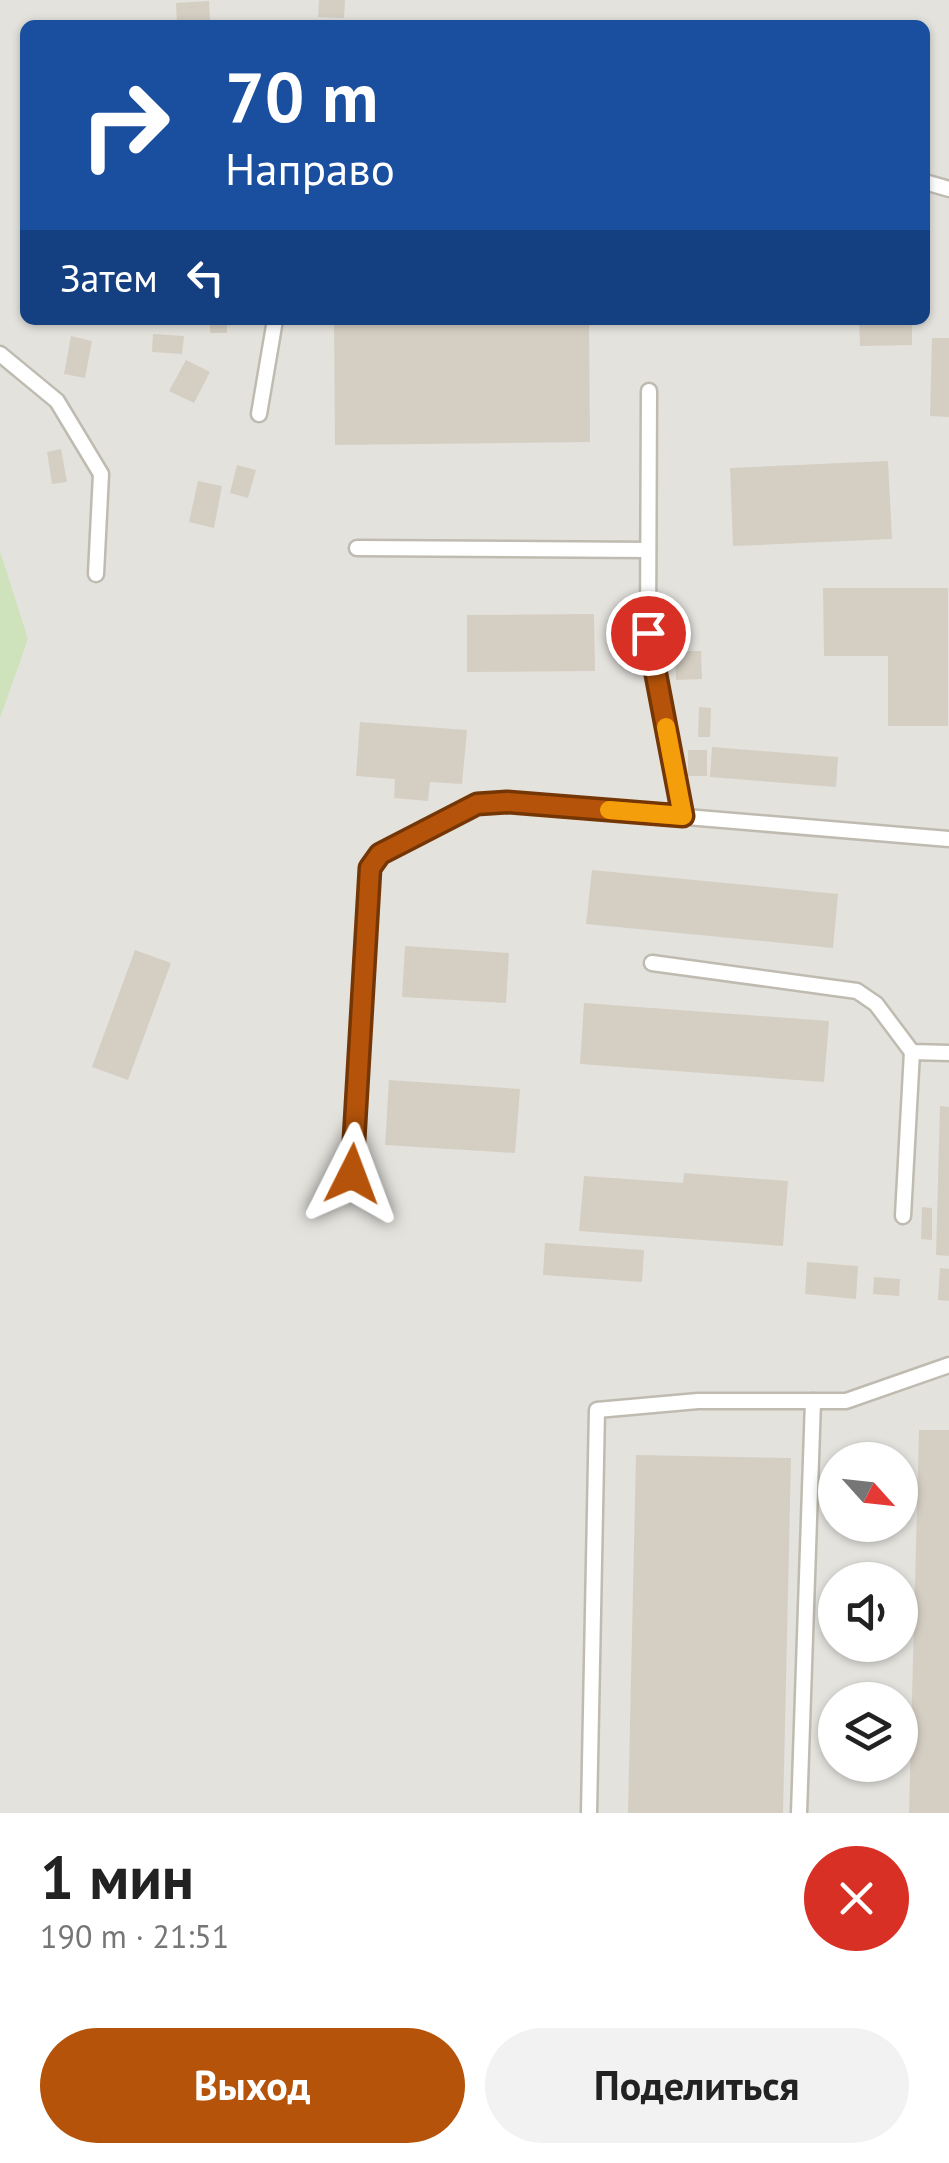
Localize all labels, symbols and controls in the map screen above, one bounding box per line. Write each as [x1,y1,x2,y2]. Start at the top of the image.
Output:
text: 70 m [225,51,378,141]
icon: right [60,60,190,190]
text: Направо [225,139,395,197]
icon: left [178,250,233,305]
text: Затем [60,253,158,302]
pin [606,591,691,676]
icon: arrive [621,606,676,661]
position arrow [300,1122,404,1226]
north arrow [818,1442,918,1542]
map controls [818,1442,918,1782]
button: sound [818,1562,918,1662]
button: layers [818,1682,918,1782]
text: 1 мин [40,1838,194,1916]
button: close [804,1846,909,1951]
text: 190 m · 21:51 [40,1915,229,1957]
button: Выход [40,2028,465,2143]
button: Поделиться [485,2028,909,2143]

